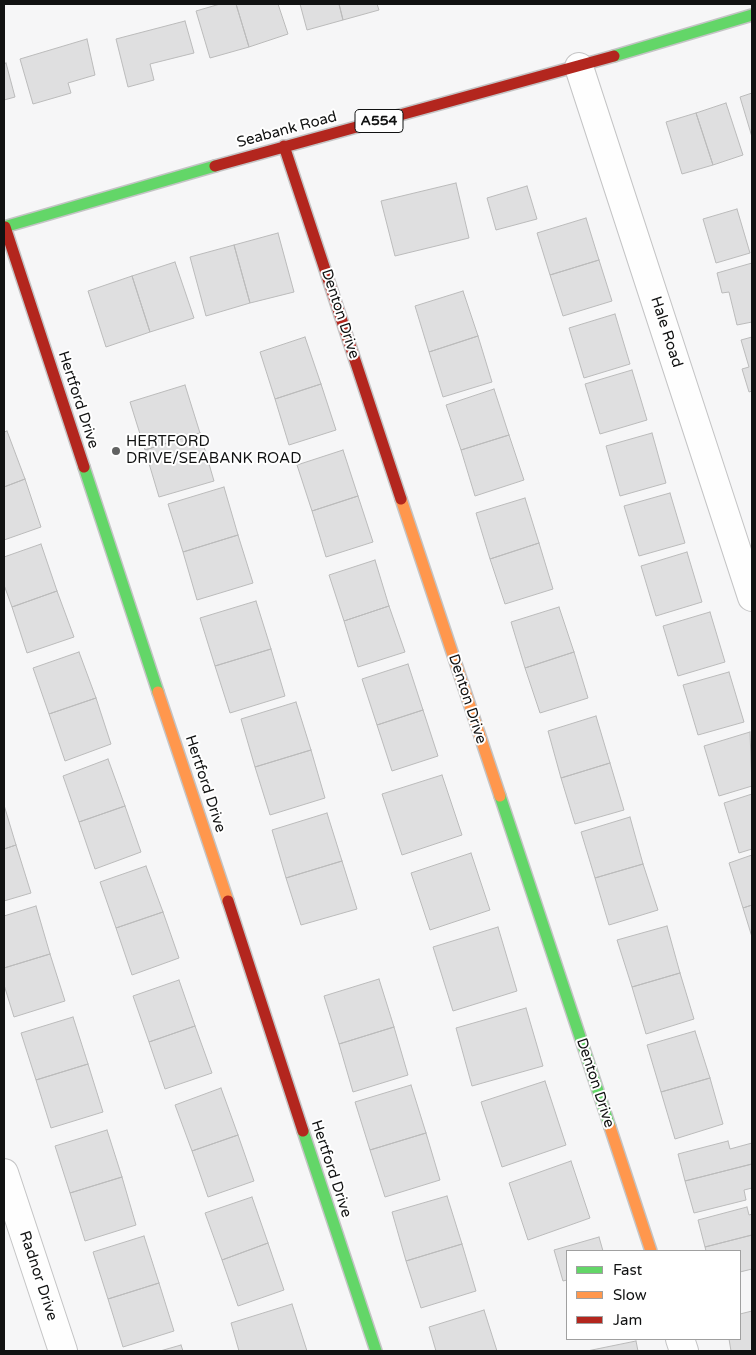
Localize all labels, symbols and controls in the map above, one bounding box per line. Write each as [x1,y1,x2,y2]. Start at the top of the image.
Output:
street label: Seabank Road [235,108,339,152]
road number: A554 [355,110,403,132]
street label: Denton Drive [317,267,363,361]
street label: Hale Road [646,294,686,370]
street label: Hertford Drive [54,349,102,451]
place label: HERTFORD DRIVE/SEABANK ROAD [126,433,302,468]
marker: HERTFORD DRIVE/SEABANK ROAD [110,445,122,457]
street label: Denton Drive [444,652,490,746]
street label: Hertford Drive [181,733,229,835]
street label: Denton Drive [572,1036,618,1130]
street label: Hertford Drive [307,1118,355,1220]
street label: Radnor Drive [15,1229,61,1323]
legend [566,1250,741,1340]
text: Fast [613,1261,642,1279]
text: Slow [613,1286,647,1304]
text: Jam [613,1311,642,1329]

